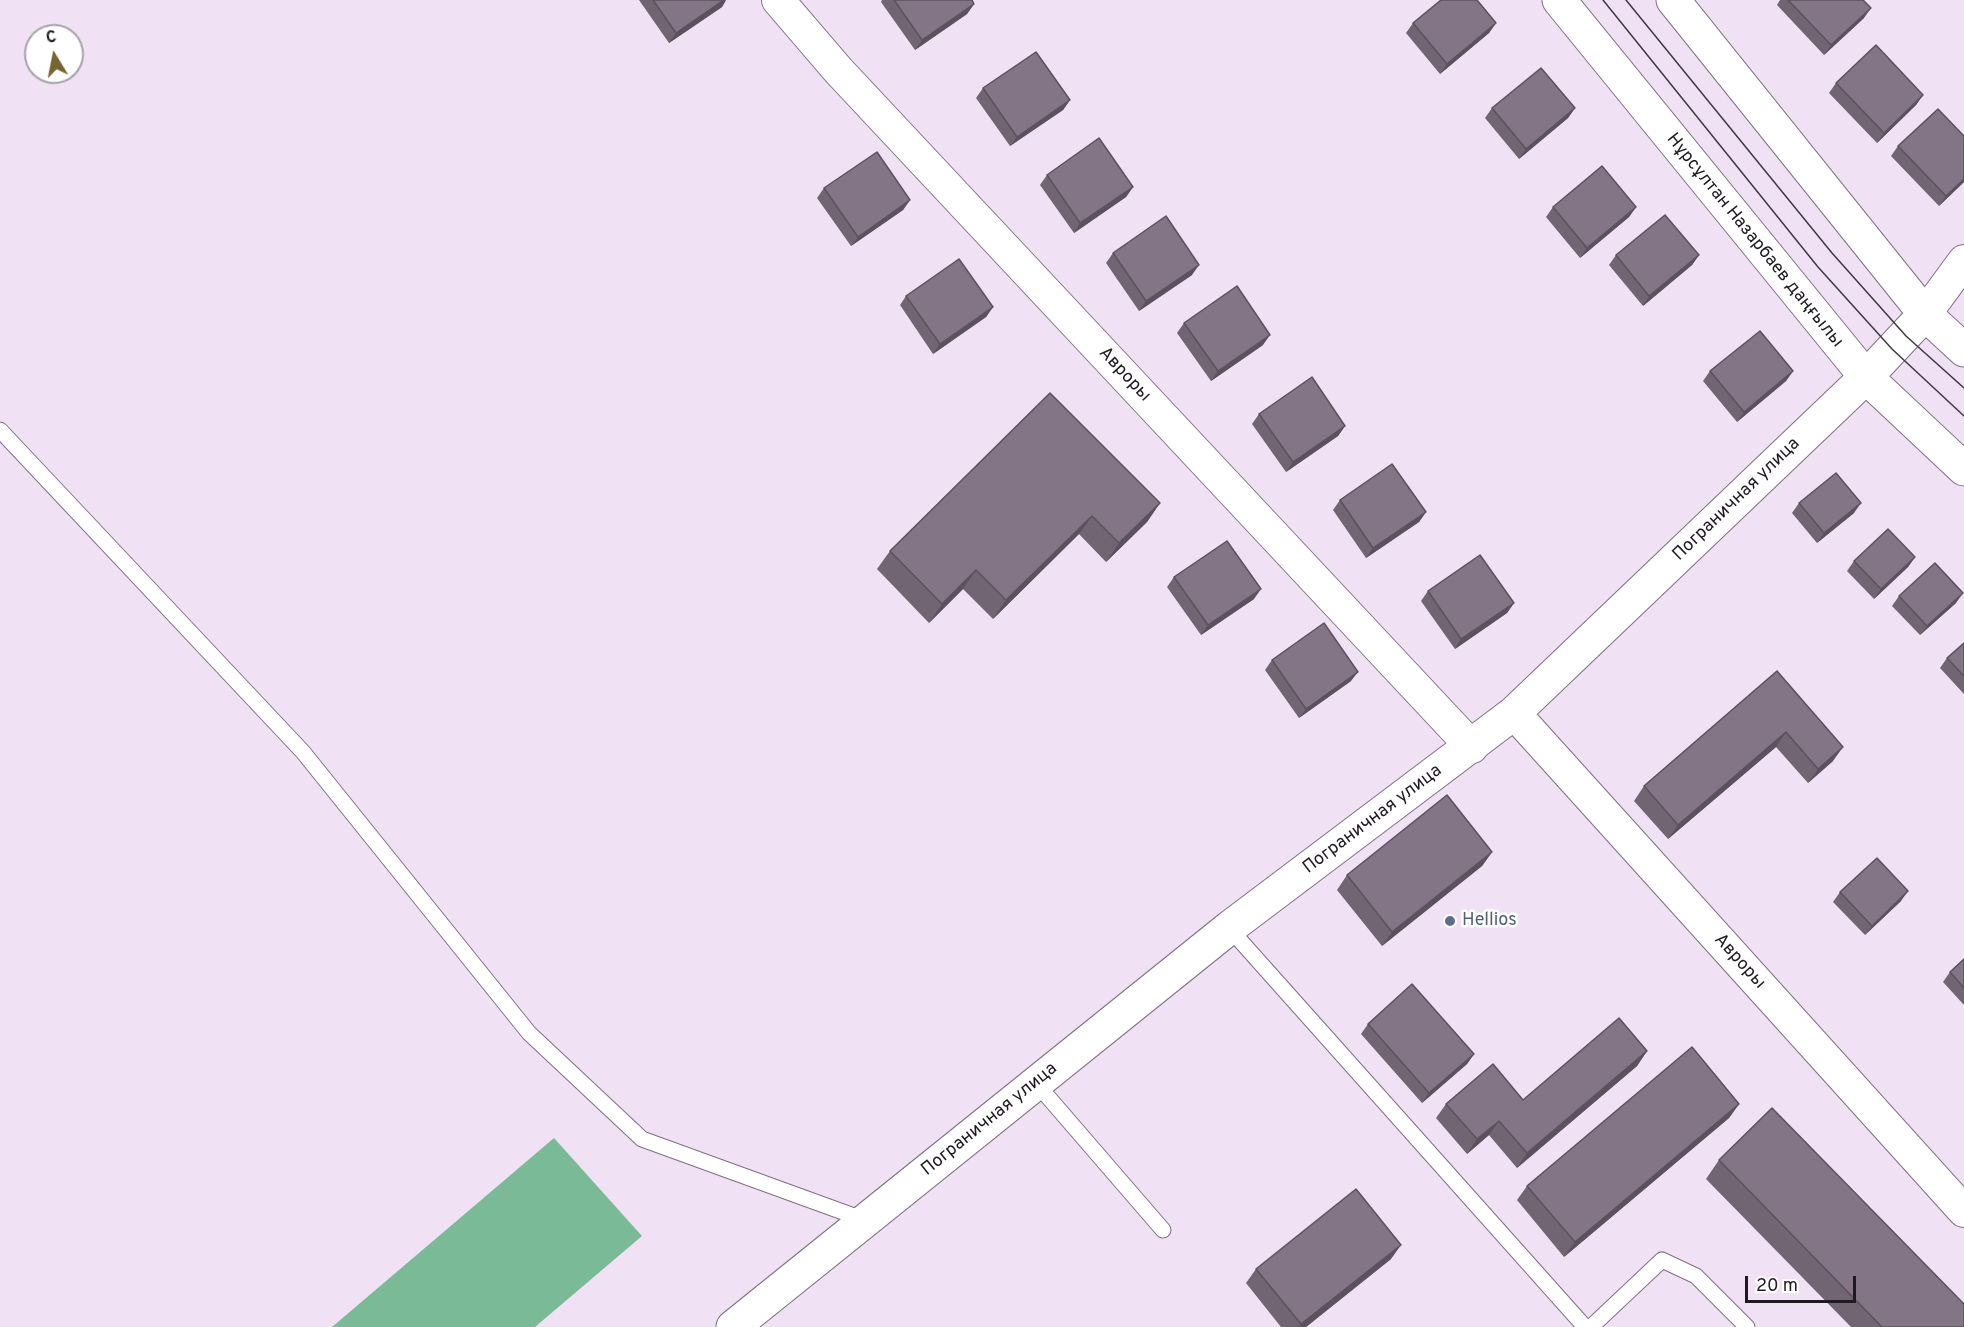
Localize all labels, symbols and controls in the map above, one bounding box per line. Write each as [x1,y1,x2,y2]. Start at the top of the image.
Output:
north arrow [24,24,84,84]
text: С [44,28,58,49]
street label: Нұрсұлтан Назарбаев даңғылы [1661,130,1847,352]
street label: Авроры [1093,343,1155,407]
street label: Пограничная улица [1669,434,1805,566]
street label: Пограничная улица [1299,761,1447,879]
place label: Hellios [1462,910,1517,932]
marker: Hellios [1443,914,1457,928]
street label: Авроры [1709,930,1769,994]
street label: Пограничная улица [918,1059,1062,1181]
scale bar [1748,1264,1859,1302]
text: 20 m [1756,1275,1798,1298]

